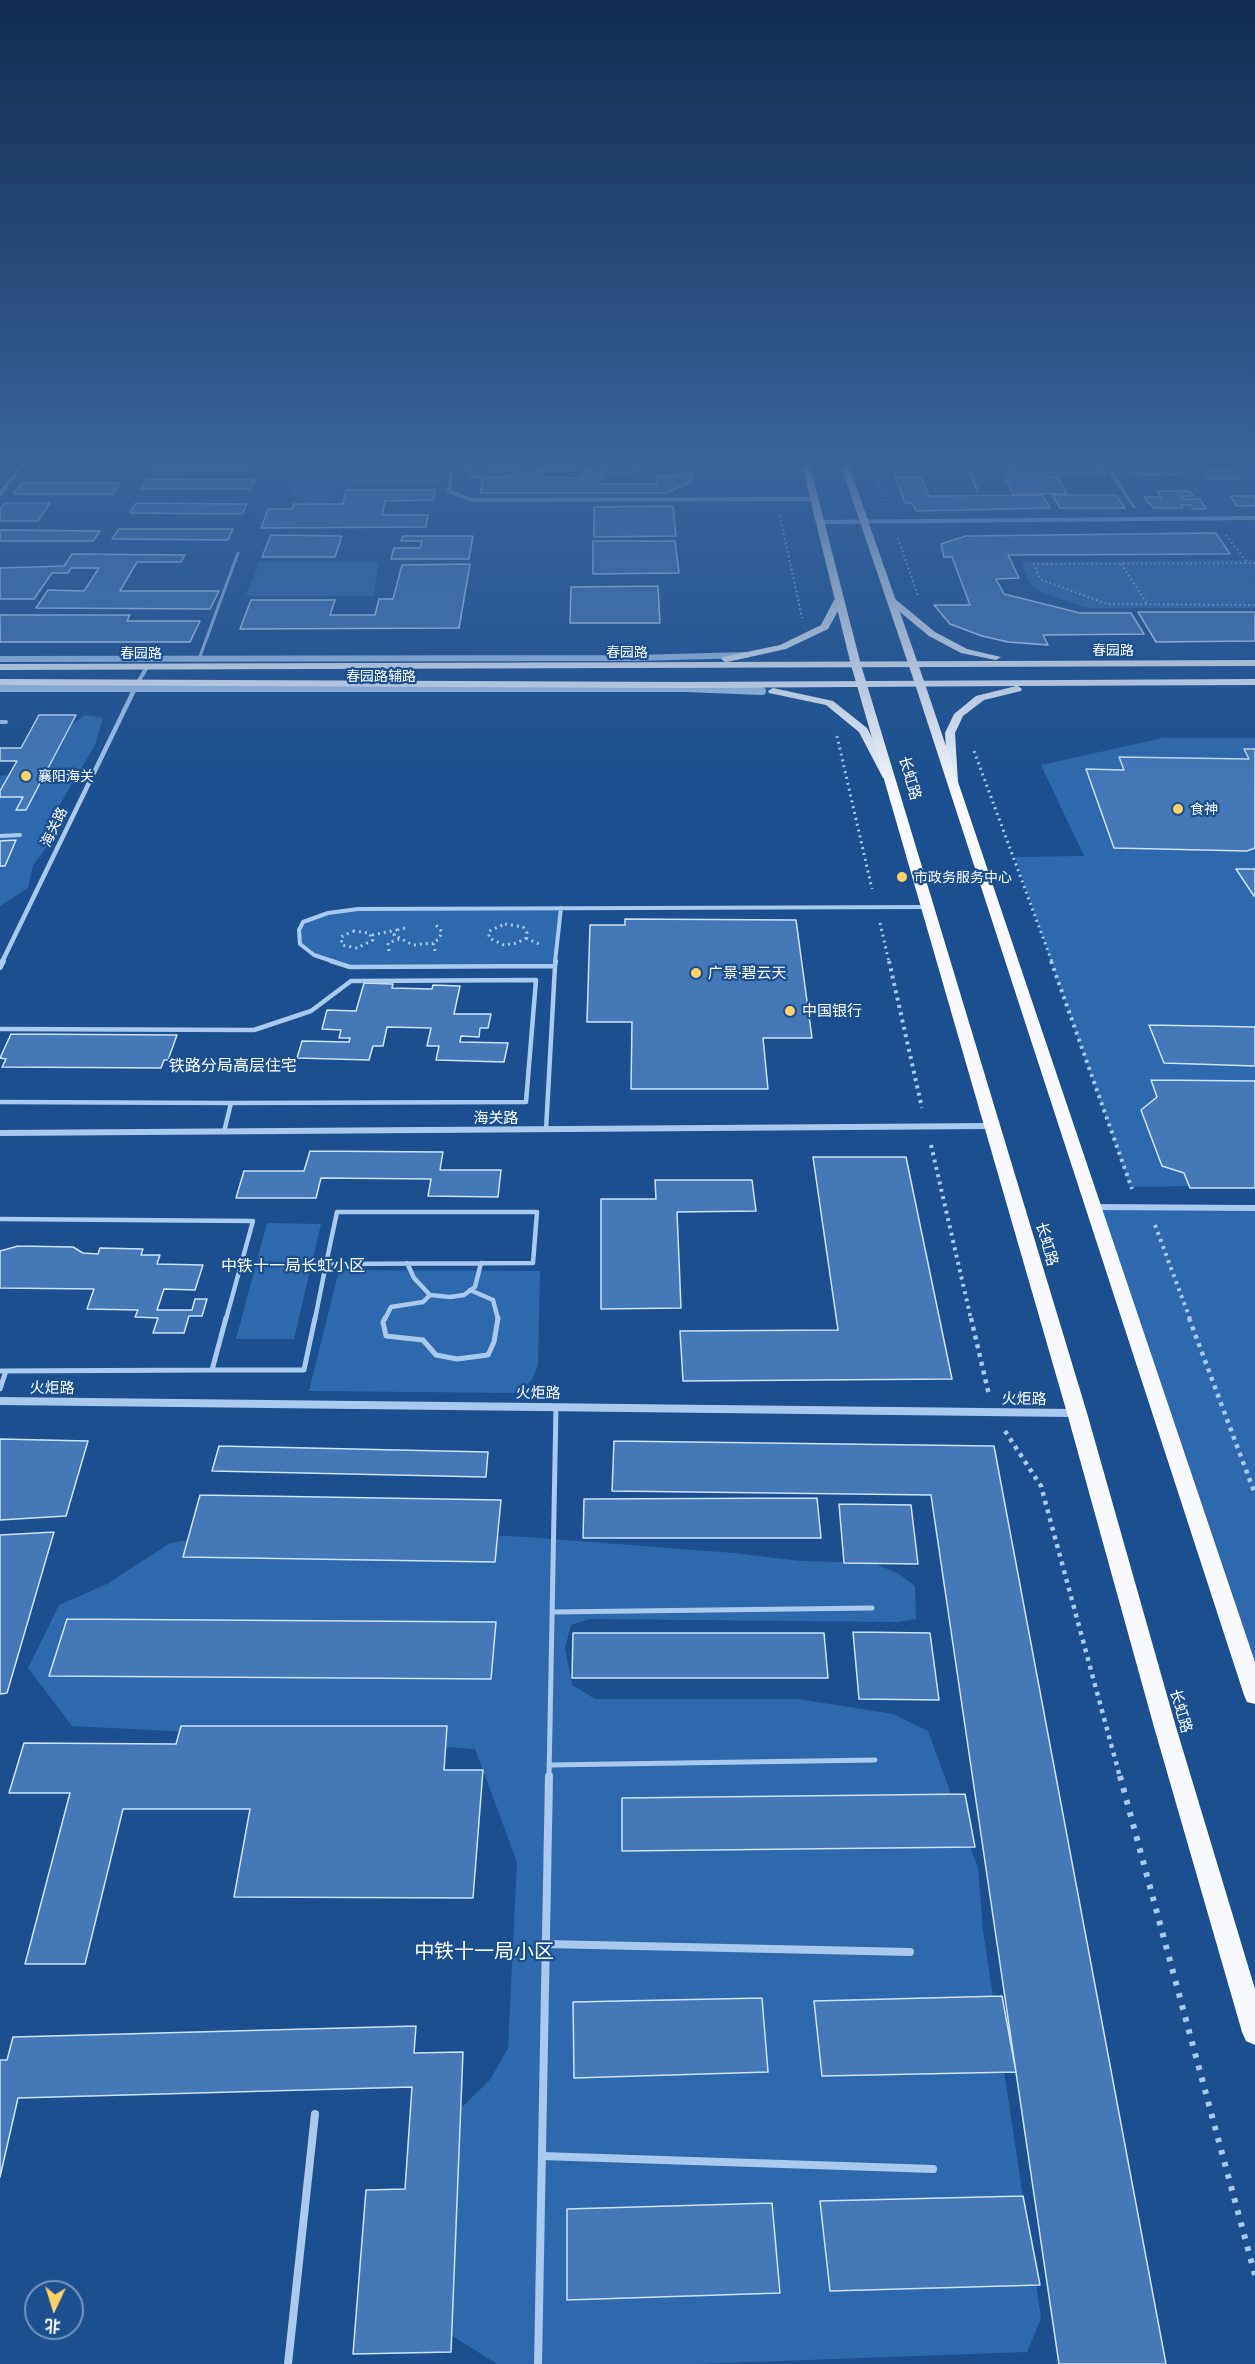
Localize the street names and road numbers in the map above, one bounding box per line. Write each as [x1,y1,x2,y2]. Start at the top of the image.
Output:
street label: 春园路 [1092,642,1134,658]
street label: 春园路 [606,644,648,660]
street label: 春园路 [120,645,162,661]
street label: 春园路辅路 [346,668,416,684]
street label: 长虹路 [895,754,925,802]
street label: 海关路 [37,804,71,850]
street label: 海关路 [474,1109,518,1127]
street label: 长虹路 [1032,1220,1062,1268]
street label: 火炬路 [29,1379,75,1397]
street label: 火炬路 [515,1384,561,1402]
street label: 火炬路 [1001,1390,1047,1408]
street label: 长虹路 [1166,1687,1196,1735]

